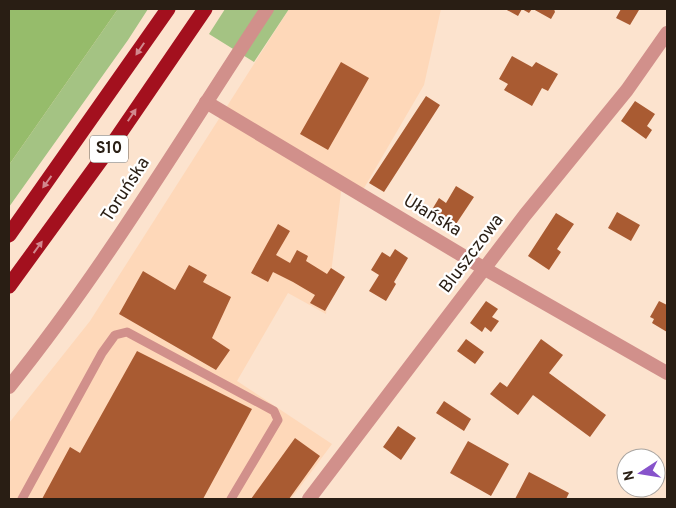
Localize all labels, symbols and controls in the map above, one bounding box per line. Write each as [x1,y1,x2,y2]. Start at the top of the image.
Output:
one-way arrow [135,42,145,56]
one-way arrow [127,108,137,122]
road number: S10 [90,136,128,162]
street label: Toruńska [96,153,156,227]
one-way arrow [42,175,52,189]
street label: Ułańska [399,190,465,242]
street label: Bluszczowa [435,210,509,298]
one-way arrow [33,240,43,254]
north arrow [616,448,666,498]
text: N [620,469,639,482]

